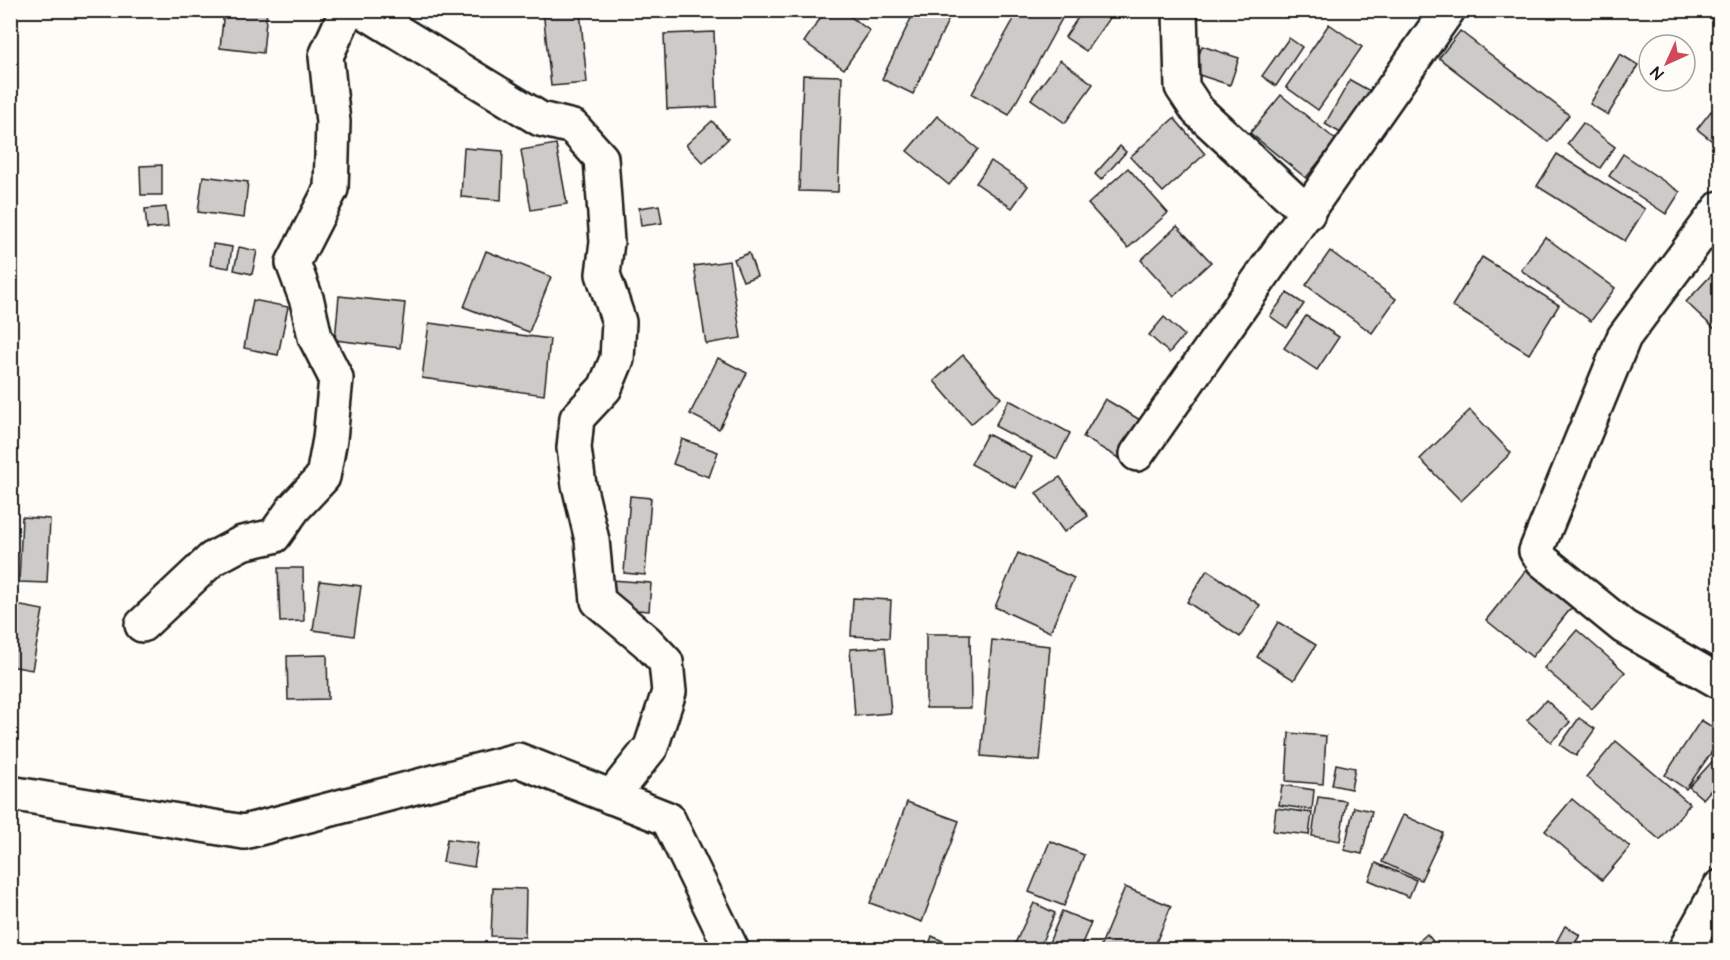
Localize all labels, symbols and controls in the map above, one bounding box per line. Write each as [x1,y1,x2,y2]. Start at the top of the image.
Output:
north arrow [1637,33,1697,93]
text: N [1646,62,1668,84]

